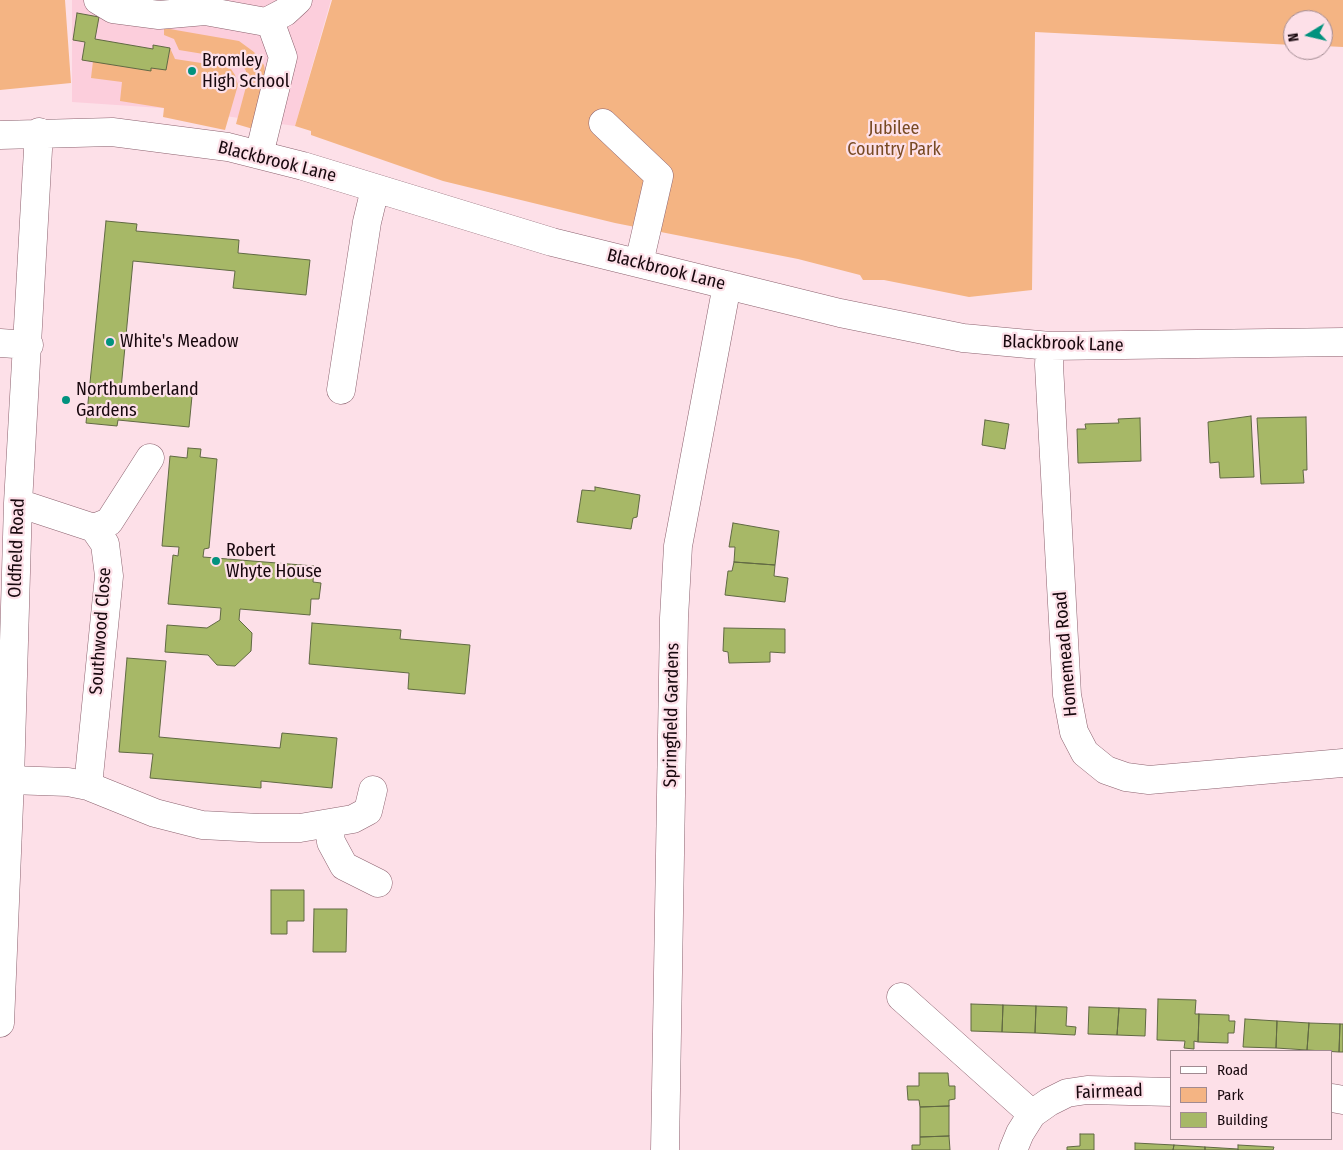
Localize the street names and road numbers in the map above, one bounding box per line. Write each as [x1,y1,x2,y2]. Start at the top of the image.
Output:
street label: Blackbrook Lane [216,137,338,187]
street label: Blackbrook Lane [605,245,727,295]
street label: Blackbrook Lane [1002,331,1124,357]
street label: Oldfield Road [4,498,30,598]
street label: Southwood Close [86,567,116,695]
street label: Homemead Road [1050,590,1082,718]
street label: Springfield Gardens [660,642,684,788]
street label: Fairmead [1075,1080,1143,1104]

